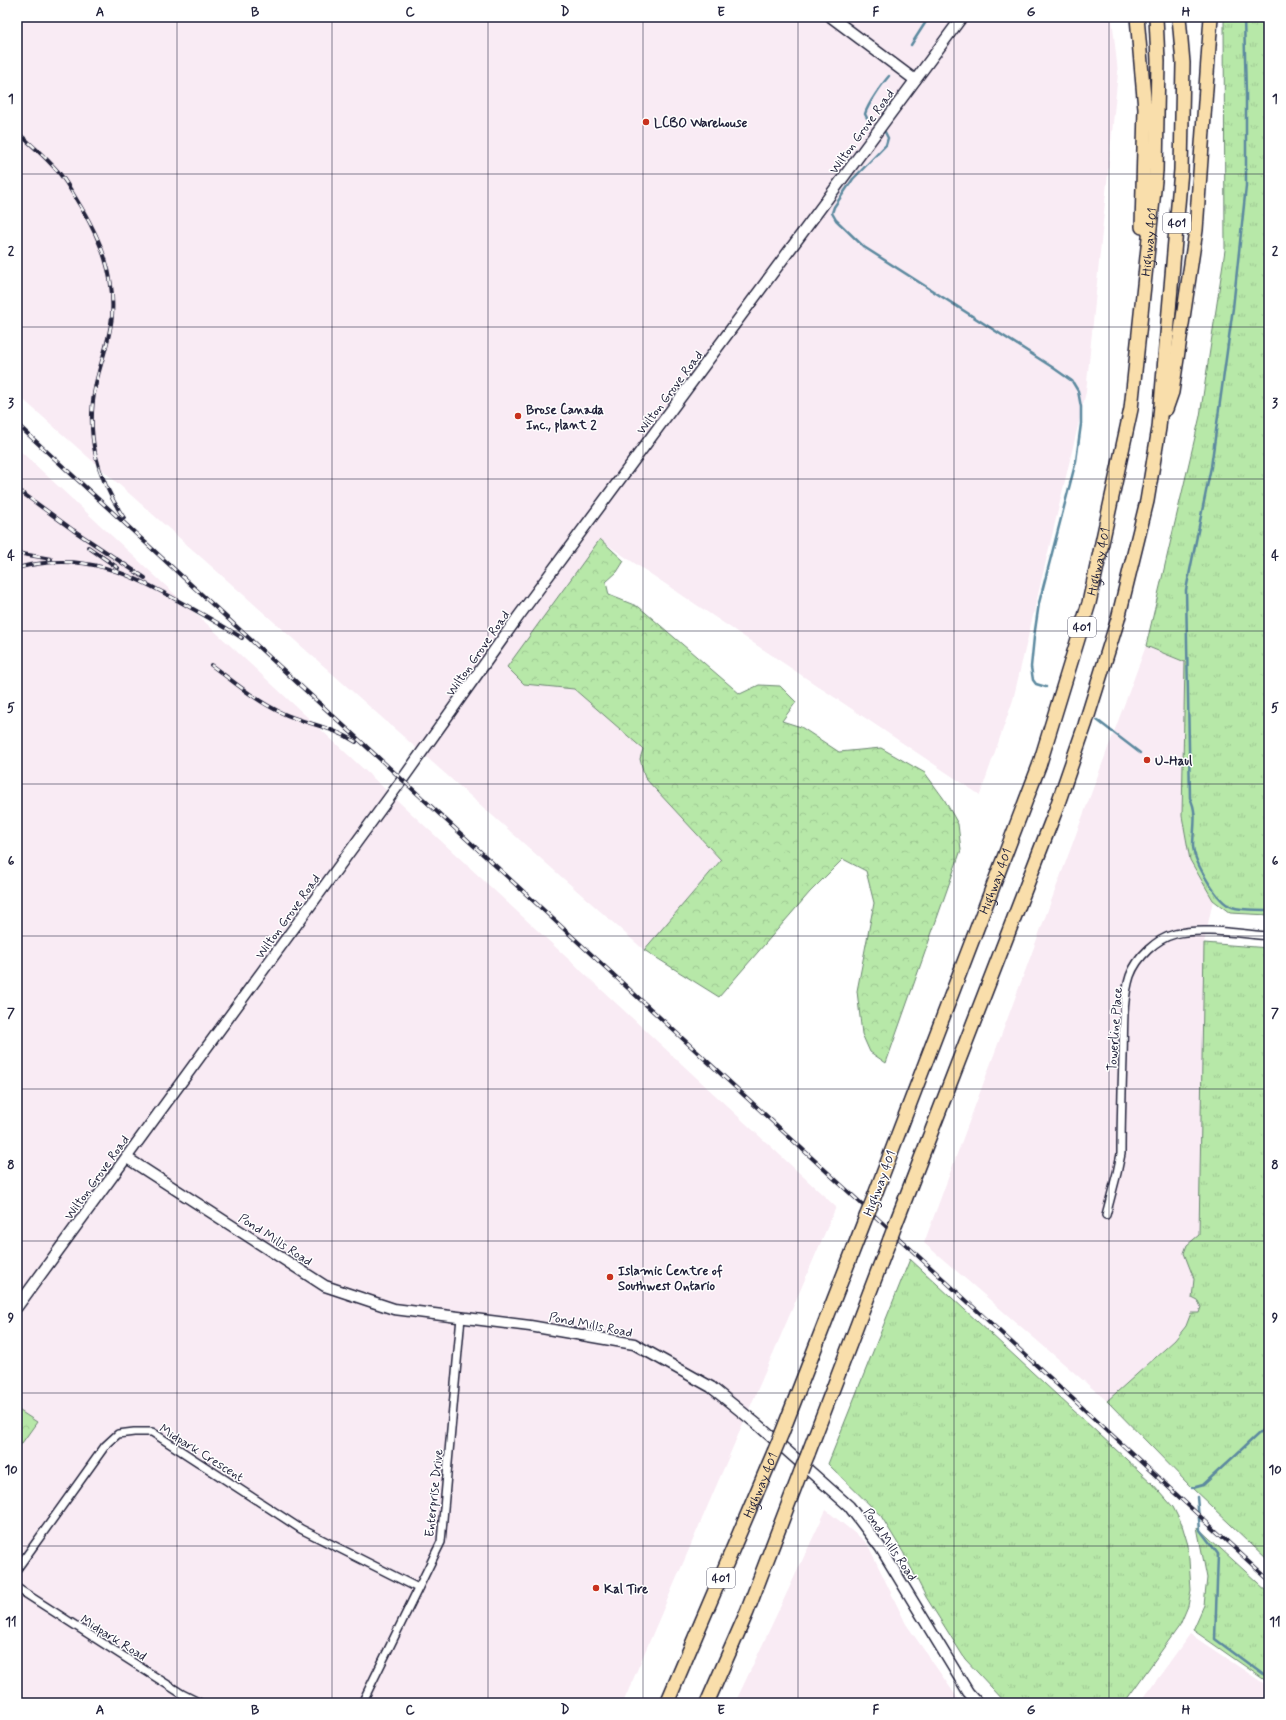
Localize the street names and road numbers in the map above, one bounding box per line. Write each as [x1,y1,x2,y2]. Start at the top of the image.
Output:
street label: Wilton Grove Road [826,86,899,178]
street label: Highway 401 [1138,207,1162,277]
road number: 401 [1163,213,1191,233]
street label: Wilton Grove Road [633,348,707,438]
street label: Highway 401 [1084,526,1115,597]
street label: Wilton Grove Road [442,608,514,700]
road number: 401 [1068,617,1096,637]
street label: Highway 401 [976,846,1017,917]
street label: Wilton Grove Road [252,871,325,963]
street label: Towerline Place [1104,987,1127,1072]
street label: Wilton Grove Road [61,1132,134,1224]
street label: Highway 401 [860,1148,903,1219]
street label: Pond Mills Road [235,1210,315,1270]
street label: Pond Mills Road [548,1309,634,1342]
street label: Midpark Crescent [156,1421,247,1486]
street label: Enterprise Drive [421,1448,448,1538]
street label: Highway 401 [740,1450,783,1521]
street label: Pond Mills Road [859,1505,920,1585]
road number: 401 [707,1568,735,1588]
street label: Midpark Road [77,1611,150,1665]

